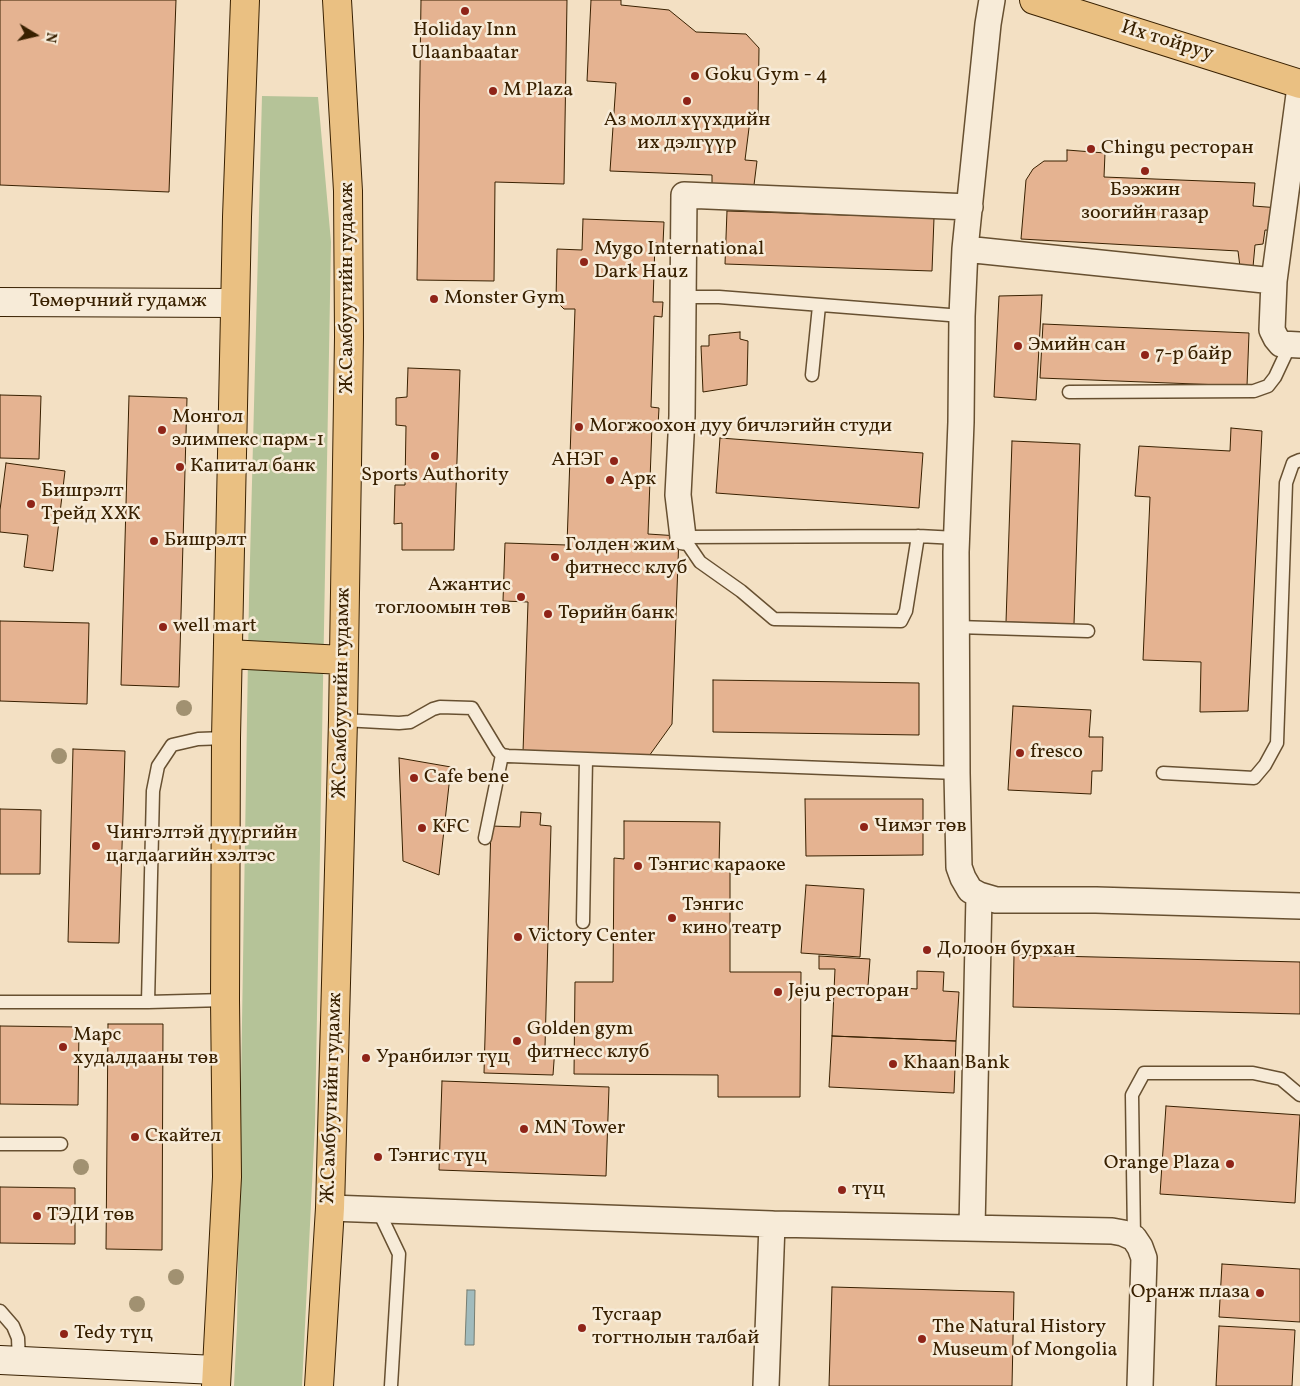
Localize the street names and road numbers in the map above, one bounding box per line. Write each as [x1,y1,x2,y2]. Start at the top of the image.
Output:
street label: Их тойруу [1118,17,1216,67]
street label: Ж.Самбуугийн гудамж [336,182,360,394]
street label: Төмөрчний гудамж [29,290,207,314]
street label: Ж.Самбуугийн гудамж [329,587,357,799]
street label: Ж.Самбуугийн гудамж [317,992,349,1204]

